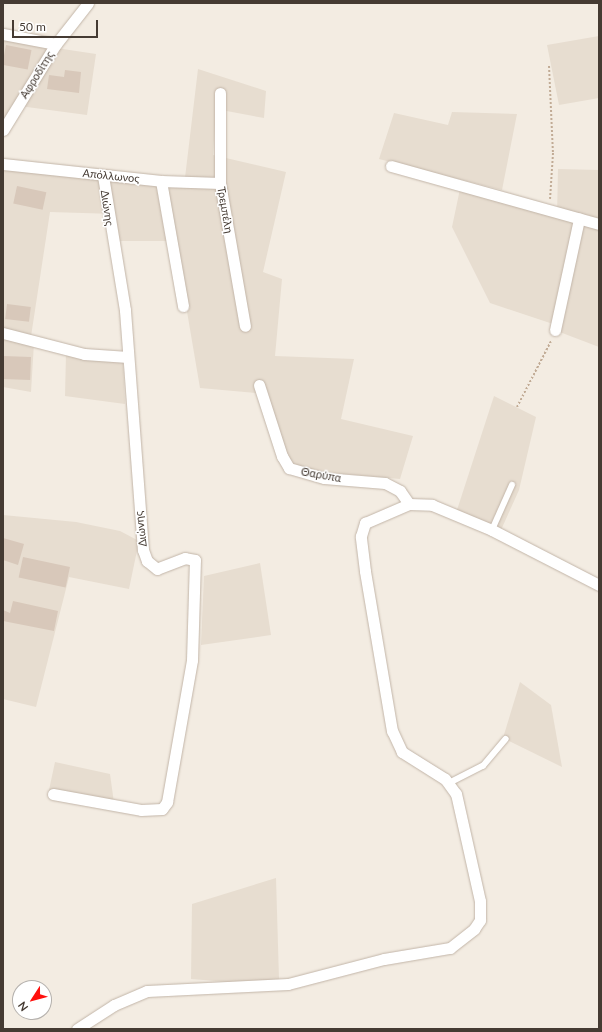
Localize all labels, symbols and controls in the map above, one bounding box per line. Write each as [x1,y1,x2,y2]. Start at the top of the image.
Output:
scale bar [14,12,100,38]
text: 50 m [19,19,46,34]
street label: Αφροδίτης [17,49,57,101]
street label: Απόλλωνος [82,166,140,186]
street label: Τρεμπέλη [214,186,236,234]
street label: Διώνης [98,189,116,227]
street label: Θαρύπα [300,465,342,485]
street label: Διώνης [132,510,150,548]
north arrow [12,980,52,1020]
text: N [15,1000,30,1014]

